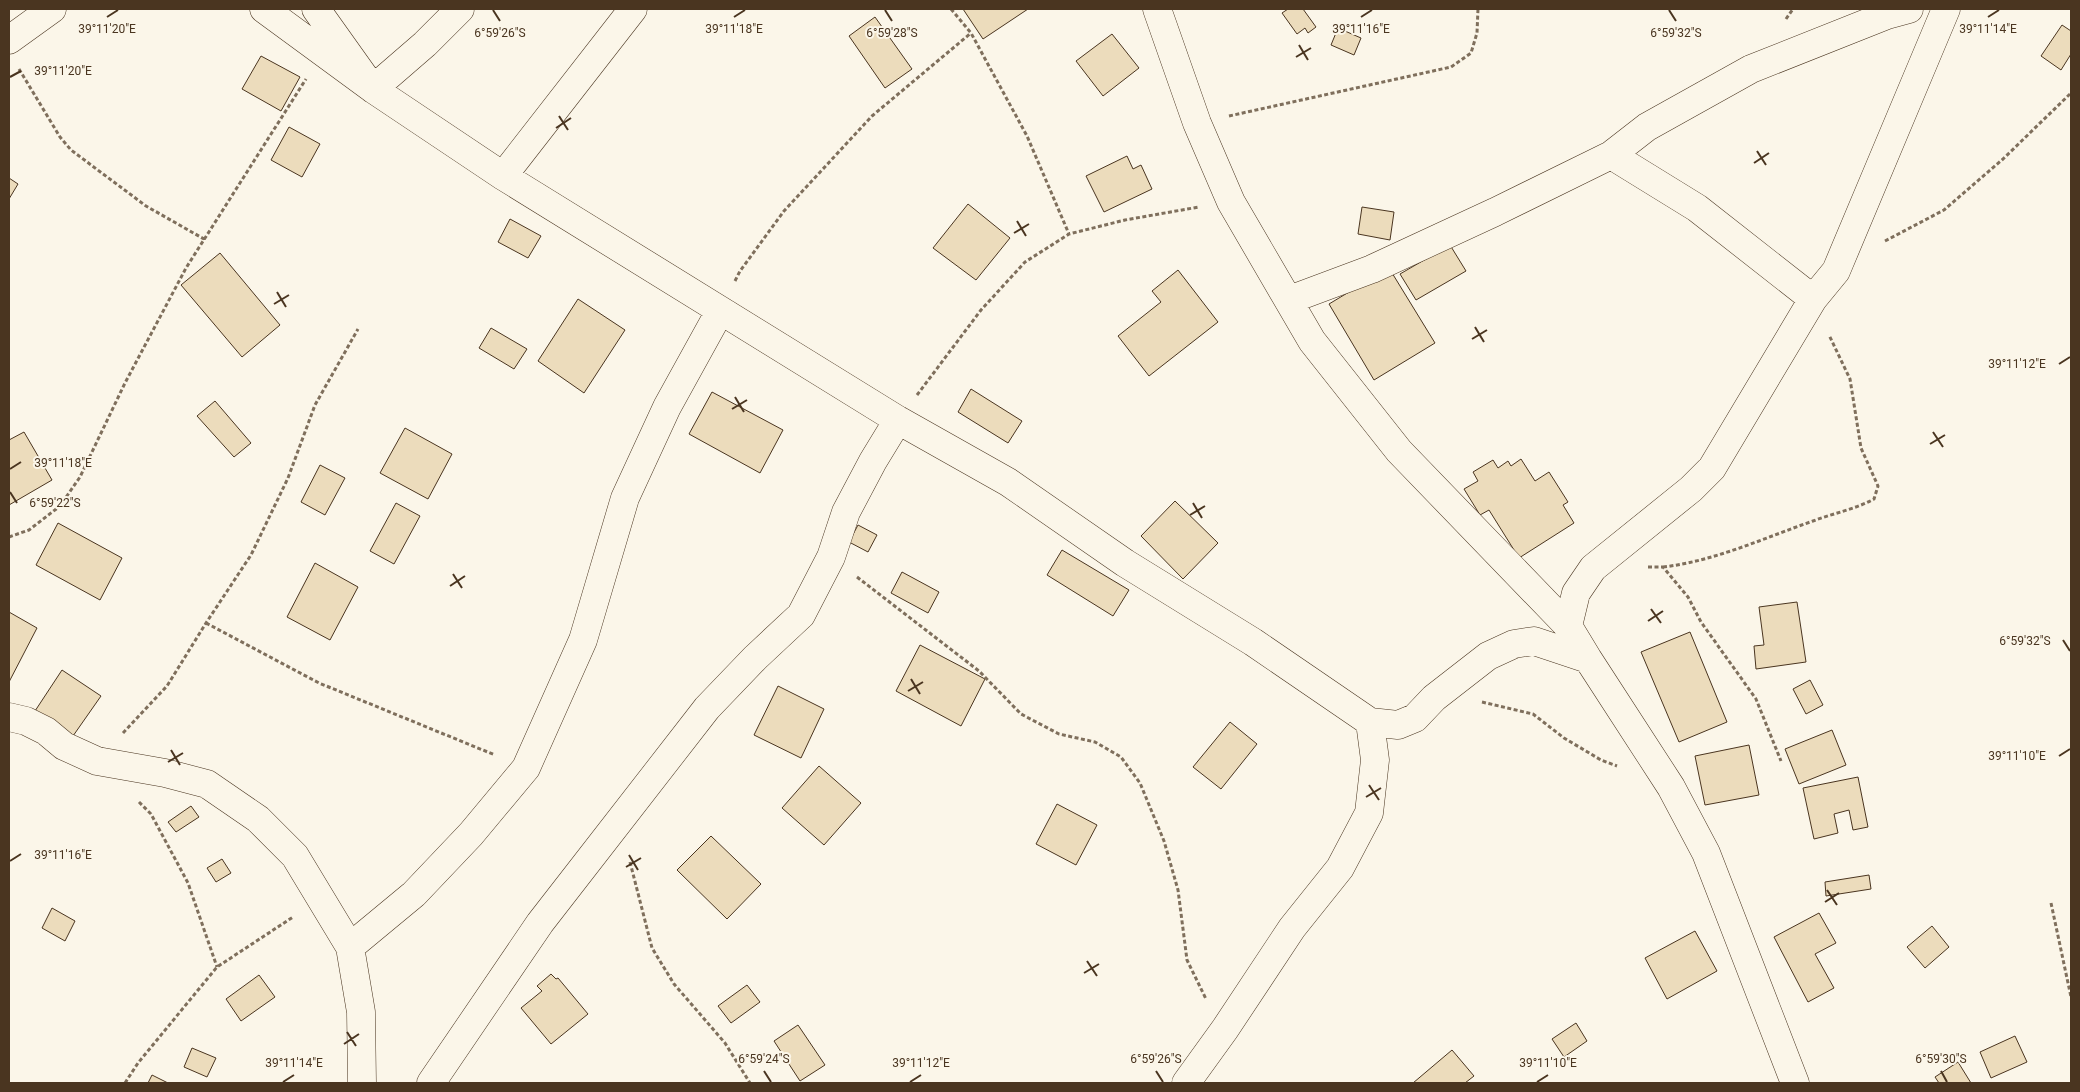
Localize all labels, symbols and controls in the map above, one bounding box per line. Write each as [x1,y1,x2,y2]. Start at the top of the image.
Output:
text: 39°11'20"E [78,22,136,36]
text: 39°11'18"E [705,22,763,36]
text: 39°11'16"E [1332,22,1390,36]
text: 39°11'14"E [1959,22,2017,36]
text: 6°59'26"S [474,26,526,40]
text: 6°59'28"S [866,26,918,40]
text: 6°59'32"S [1650,26,1702,40]
text: 39°11'20"E [34,64,92,78]
text: 39°11'12"E [1988,357,2046,371]
text: 39°11'18"E [34,456,92,470]
text: 6°59'22"S [29,496,81,510]
text: 6°59'32"S [1999,634,2051,648]
text: 39°11'10"E [1988,749,2046,763]
text: 39°11'16"E [34,848,92,862]
text: 6°59'24"S [738,1052,790,1066]
text: 6°59'26"S [1130,1052,1182,1066]
text: 6°59'30"S [1915,1052,1967,1066]
text: 39°11'14"E [265,1056,323,1070]
text: 39°11'12"E [892,1056,950,1070]
text: 39°11'10"E [1519,1056,1577,1070]

